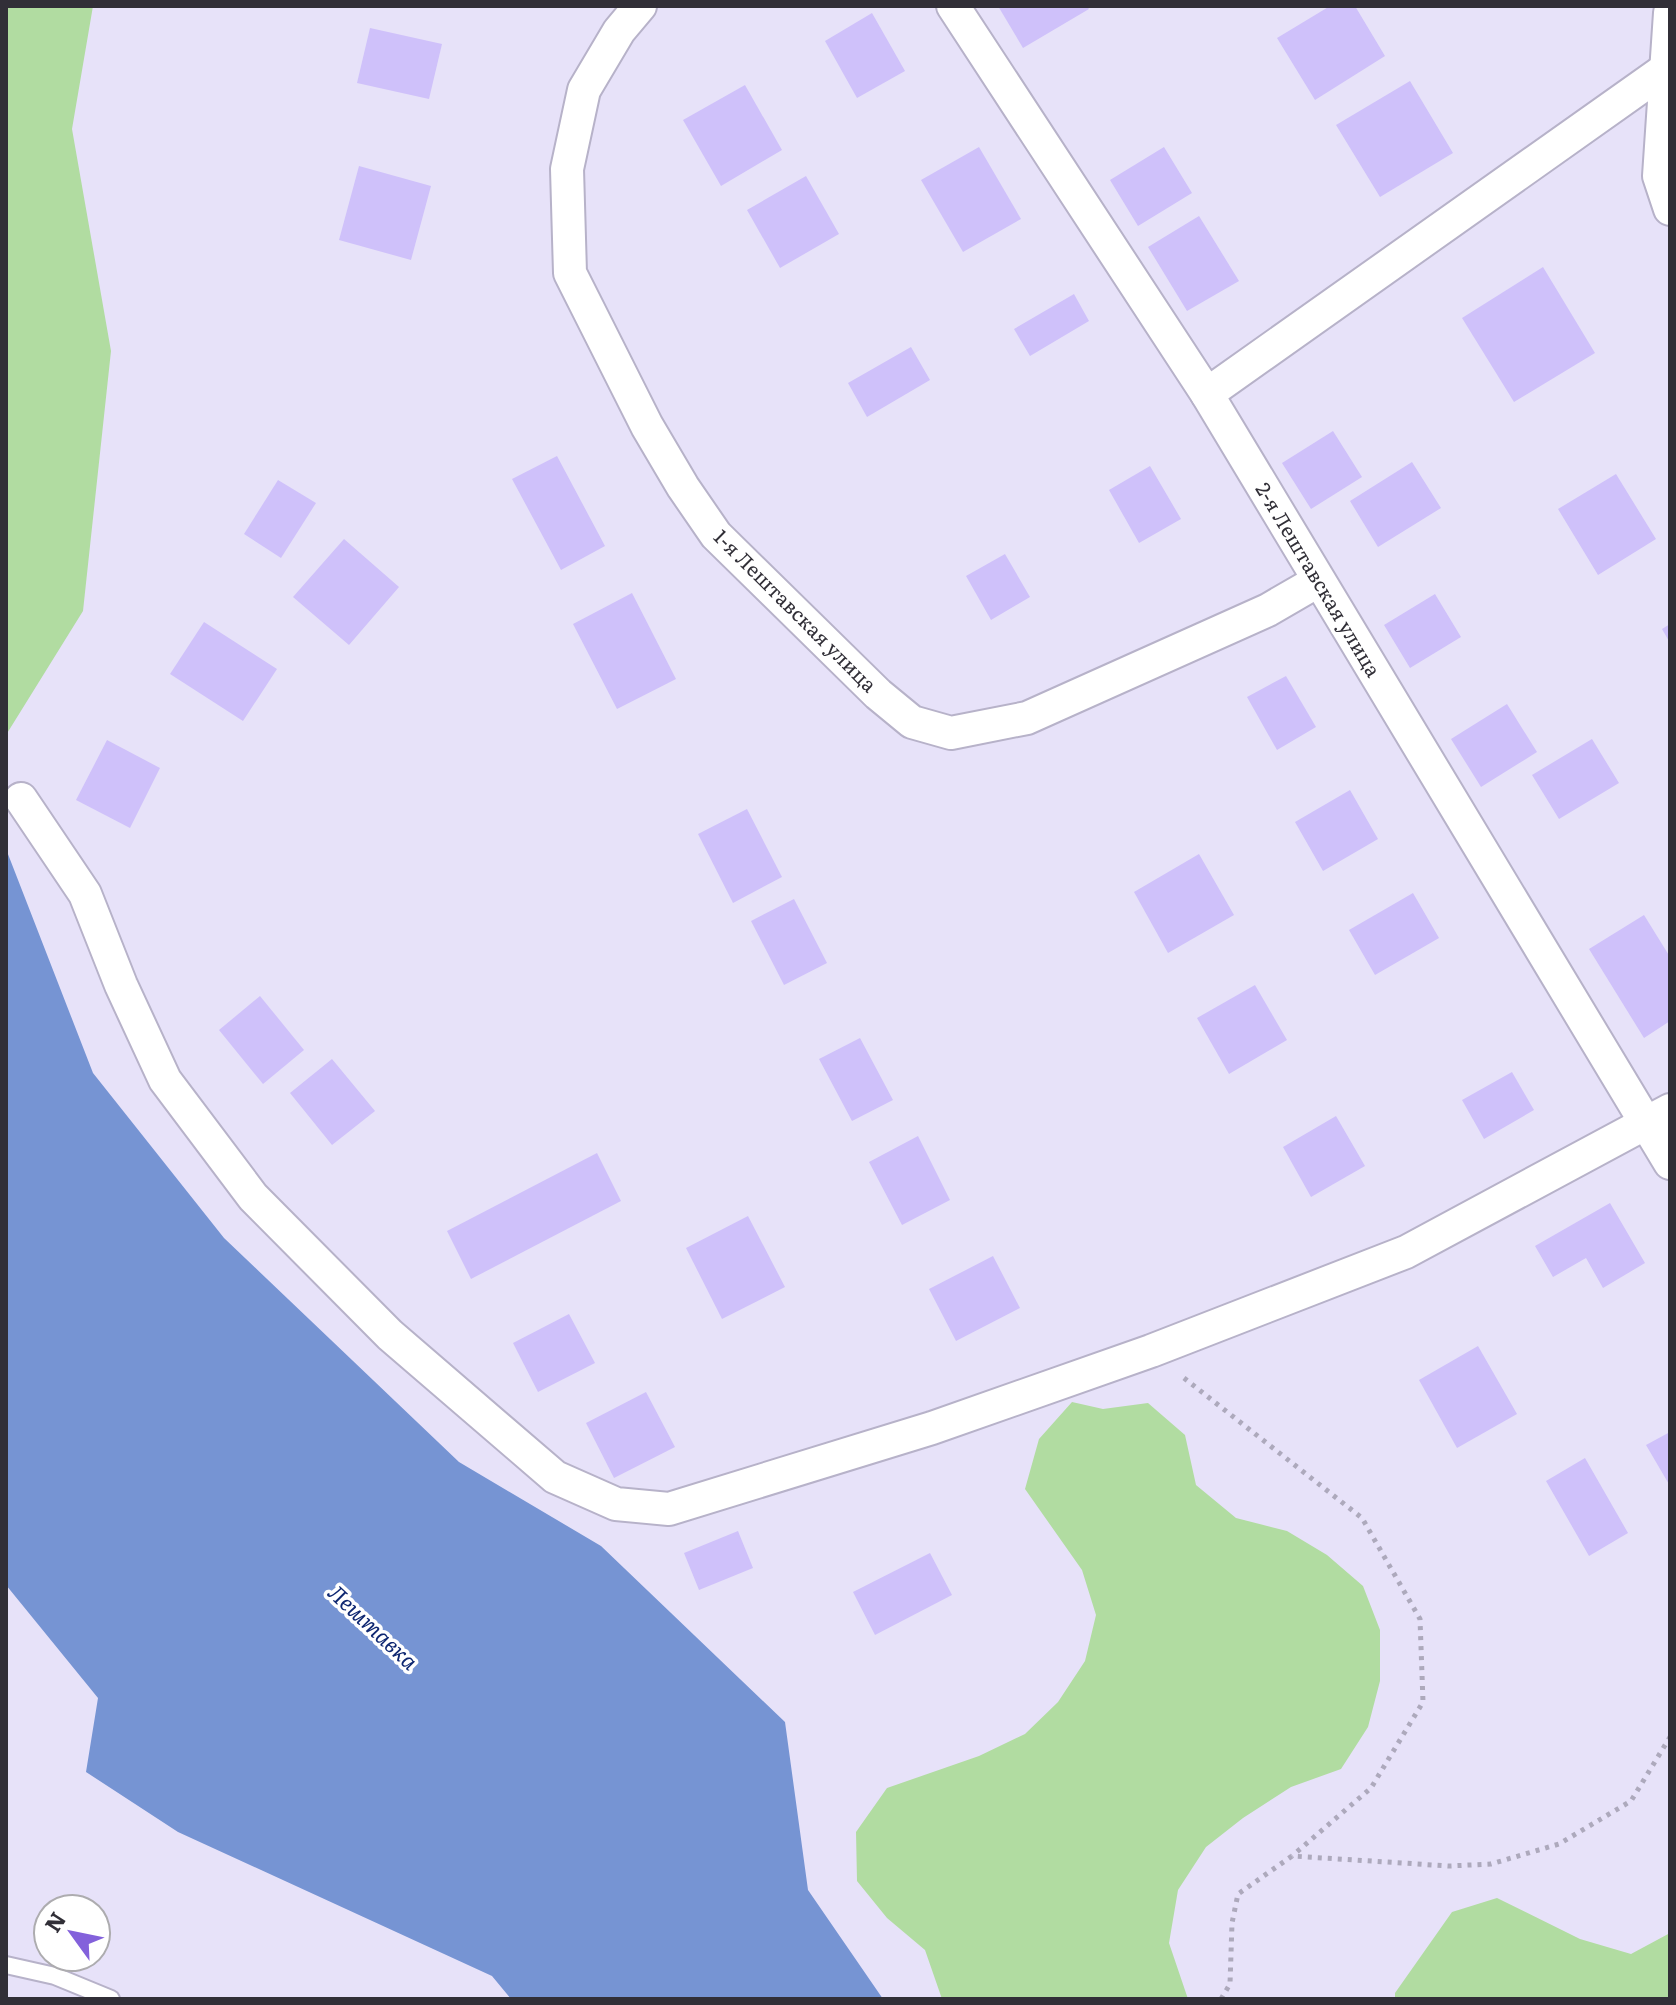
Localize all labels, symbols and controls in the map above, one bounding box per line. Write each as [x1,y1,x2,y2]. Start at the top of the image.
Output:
street label: 2-я Лештавская улица [1250,476,1390,682]
street label: 1-я Лештавская улица [708,521,885,698]
water label: Лештавка [322,1575,427,1677]
north arrow [32,1893,112,1973]
text: N [35,1905,73,1938]

